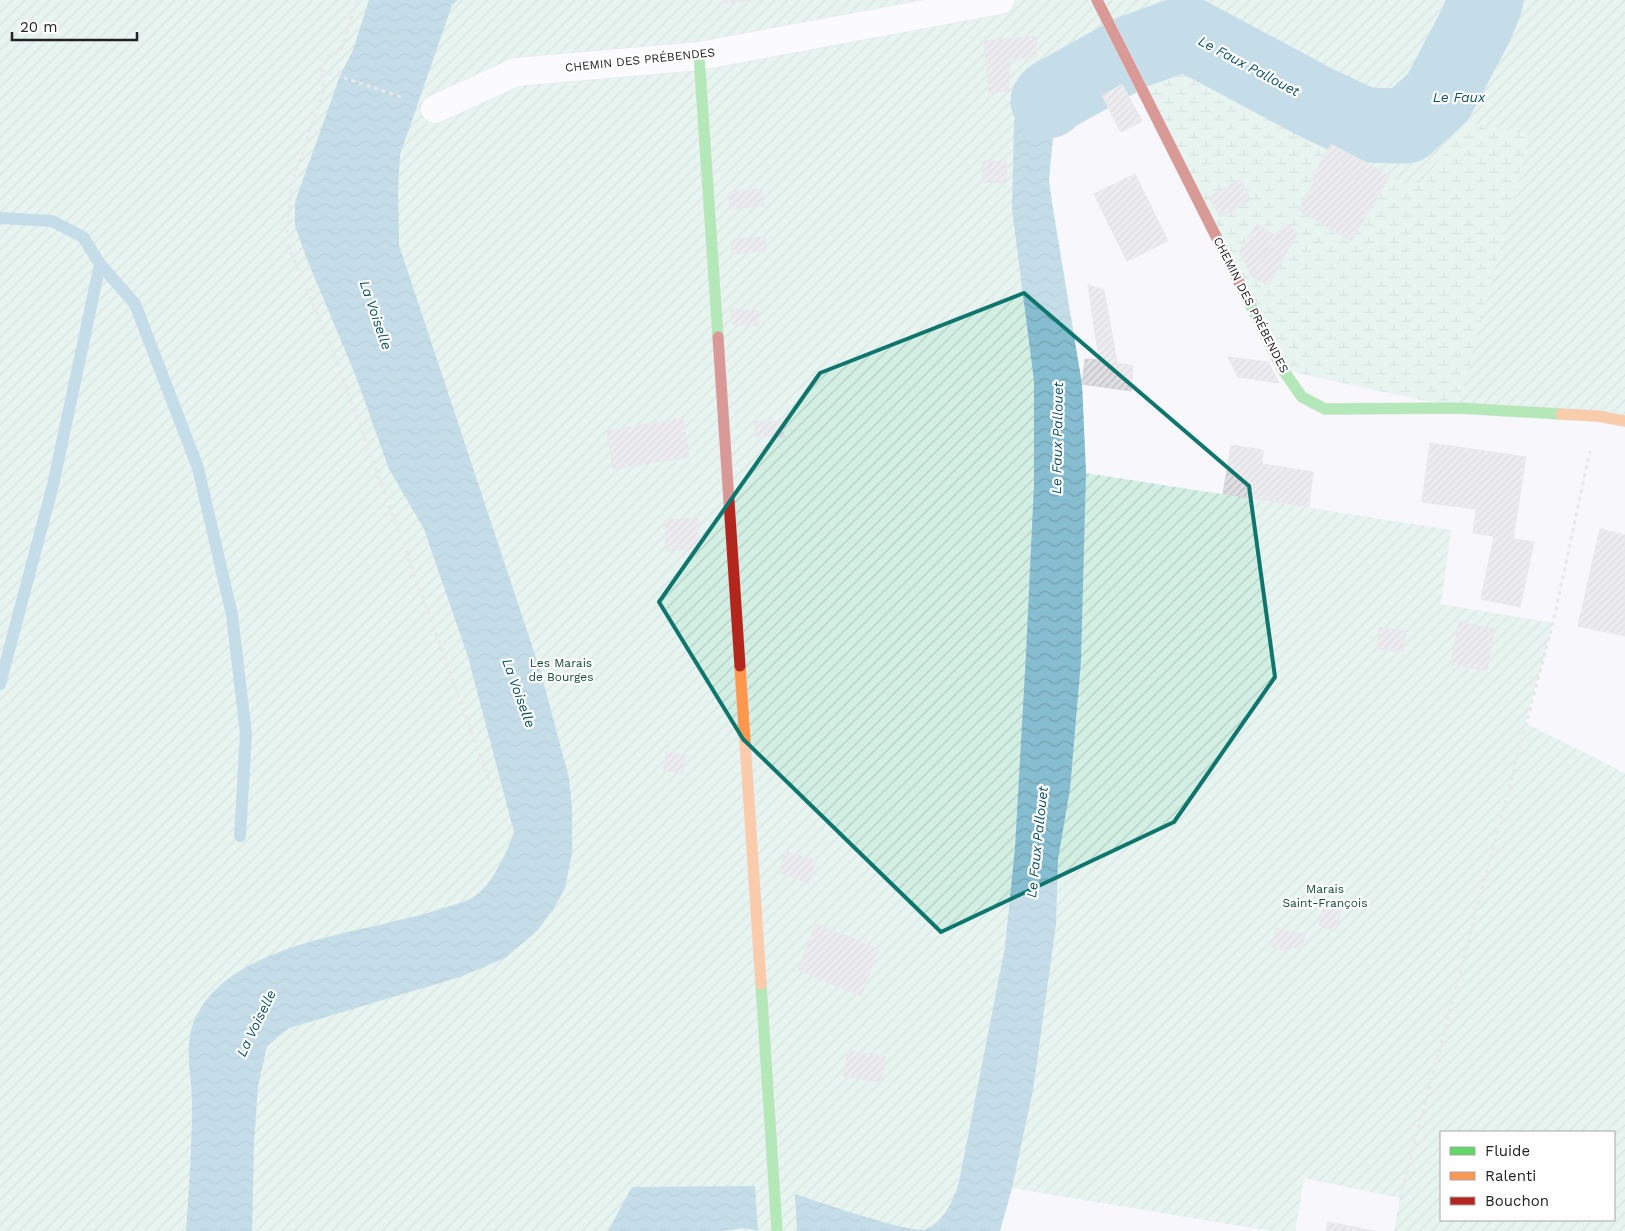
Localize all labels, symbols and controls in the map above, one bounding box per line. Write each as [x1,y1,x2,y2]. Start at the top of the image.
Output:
scale bar [12,10,138,42]
text: 20 m [20,18,58,36]
water label: Le Faux Pallouet [1196,33,1303,100]
street label: CHEMIN DES PRÉBENDES [564,45,716,75]
water label: Le Faux [1433,89,1486,105]
street label: CHEMIN DES PRÉBENDES [1211,235,1291,375]
water label: La Voiselle [357,278,395,352]
water label: Le Faux Pallouet [1048,381,1066,494]
water label: La Voiselle [499,656,539,730]
park label: Les Marais de Bourges [528,656,594,684]
water label: Le Faux Pallouet [1023,785,1051,899]
park label: Marais Saint-François [1282,882,1368,910]
water label: La Voiselle [233,987,279,1059]
legend [1440,1131,1615,1221]
text: Fluide [1485,1142,1530,1160]
text: Ralenti [1485,1167,1536,1185]
text: Bouchon [1485,1192,1549,1210]

